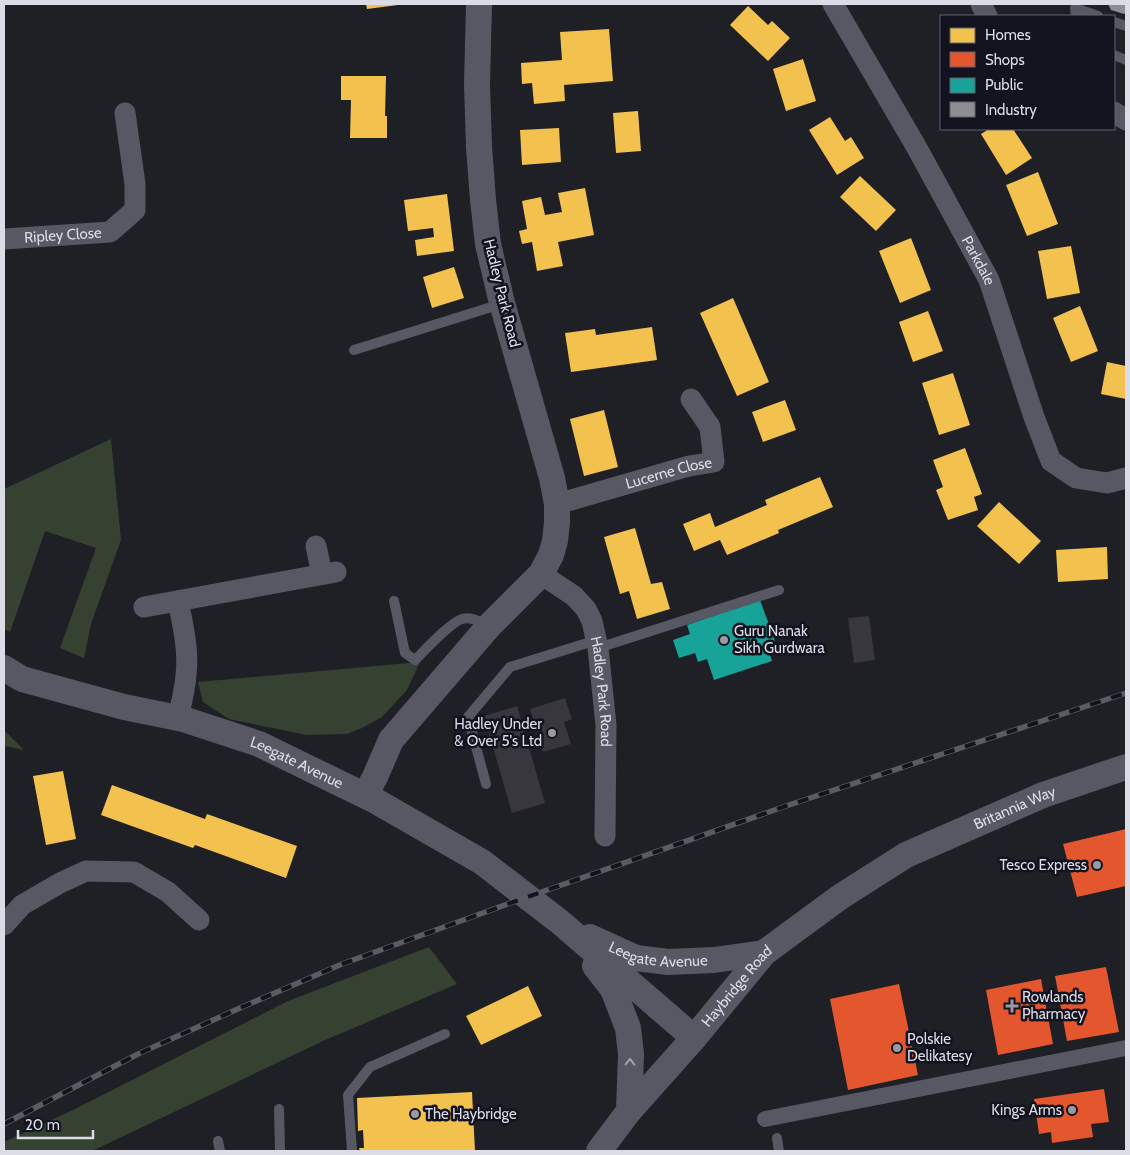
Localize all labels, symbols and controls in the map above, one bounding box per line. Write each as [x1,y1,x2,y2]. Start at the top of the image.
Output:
legend [940,15,1115,130]
text: Homes [985,26,1031,44]
text: Shops [985,51,1025,69]
text: Public [985,76,1023,94]
text: Industry [985,101,1037,119]
street label: Ripley Close [24,224,102,247]
street label: Parkdale [958,233,999,288]
street label: Hadley Park Road [480,237,524,349]
street label: Lucerne Close [623,453,713,493]
place label: Guru Nanak Sikh Gurdwara [734,622,825,657]
street label: Hadley Park Road [587,634,615,747]
marker: Guru Nanak Sikh Gurdwara [718,634,730,646]
place label: Hadley Under & Over 5's Ltd [454,715,542,750]
marker: Hadley Under & Over 5's Ltd [546,727,558,739]
street label: Leegate Avenue [248,733,346,793]
street label: Britannia Way [971,782,1058,833]
place label: Tesco Express [1000,856,1087,874]
marker: Tesco Express [1091,859,1103,871]
street label: Leegate Avenue [606,938,708,971]
street label: Haybridge Road [698,941,775,1031]
place label: Rowlands Pharmacy [1022,988,1086,1023]
marker: Rowlands Pharmacy [1006,1000,1018,1012]
place label: Polskie Delikatesy [907,1030,973,1065]
marker: Polskie Delikatesy [891,1042,903,1054]
one-way arrow [625,1058,636,1066]
place label: Kings Arms [991,1101,1062,1119]
marker: Kings Arms [1066,1104,1078,1116]
place label: The Haybridge [425,1105,517,1123]
scale bar [18,1108,92,1140]
marker: The Haybridge [409,1108,421,1120]
text: 20 m [25,1116,60,1134]

